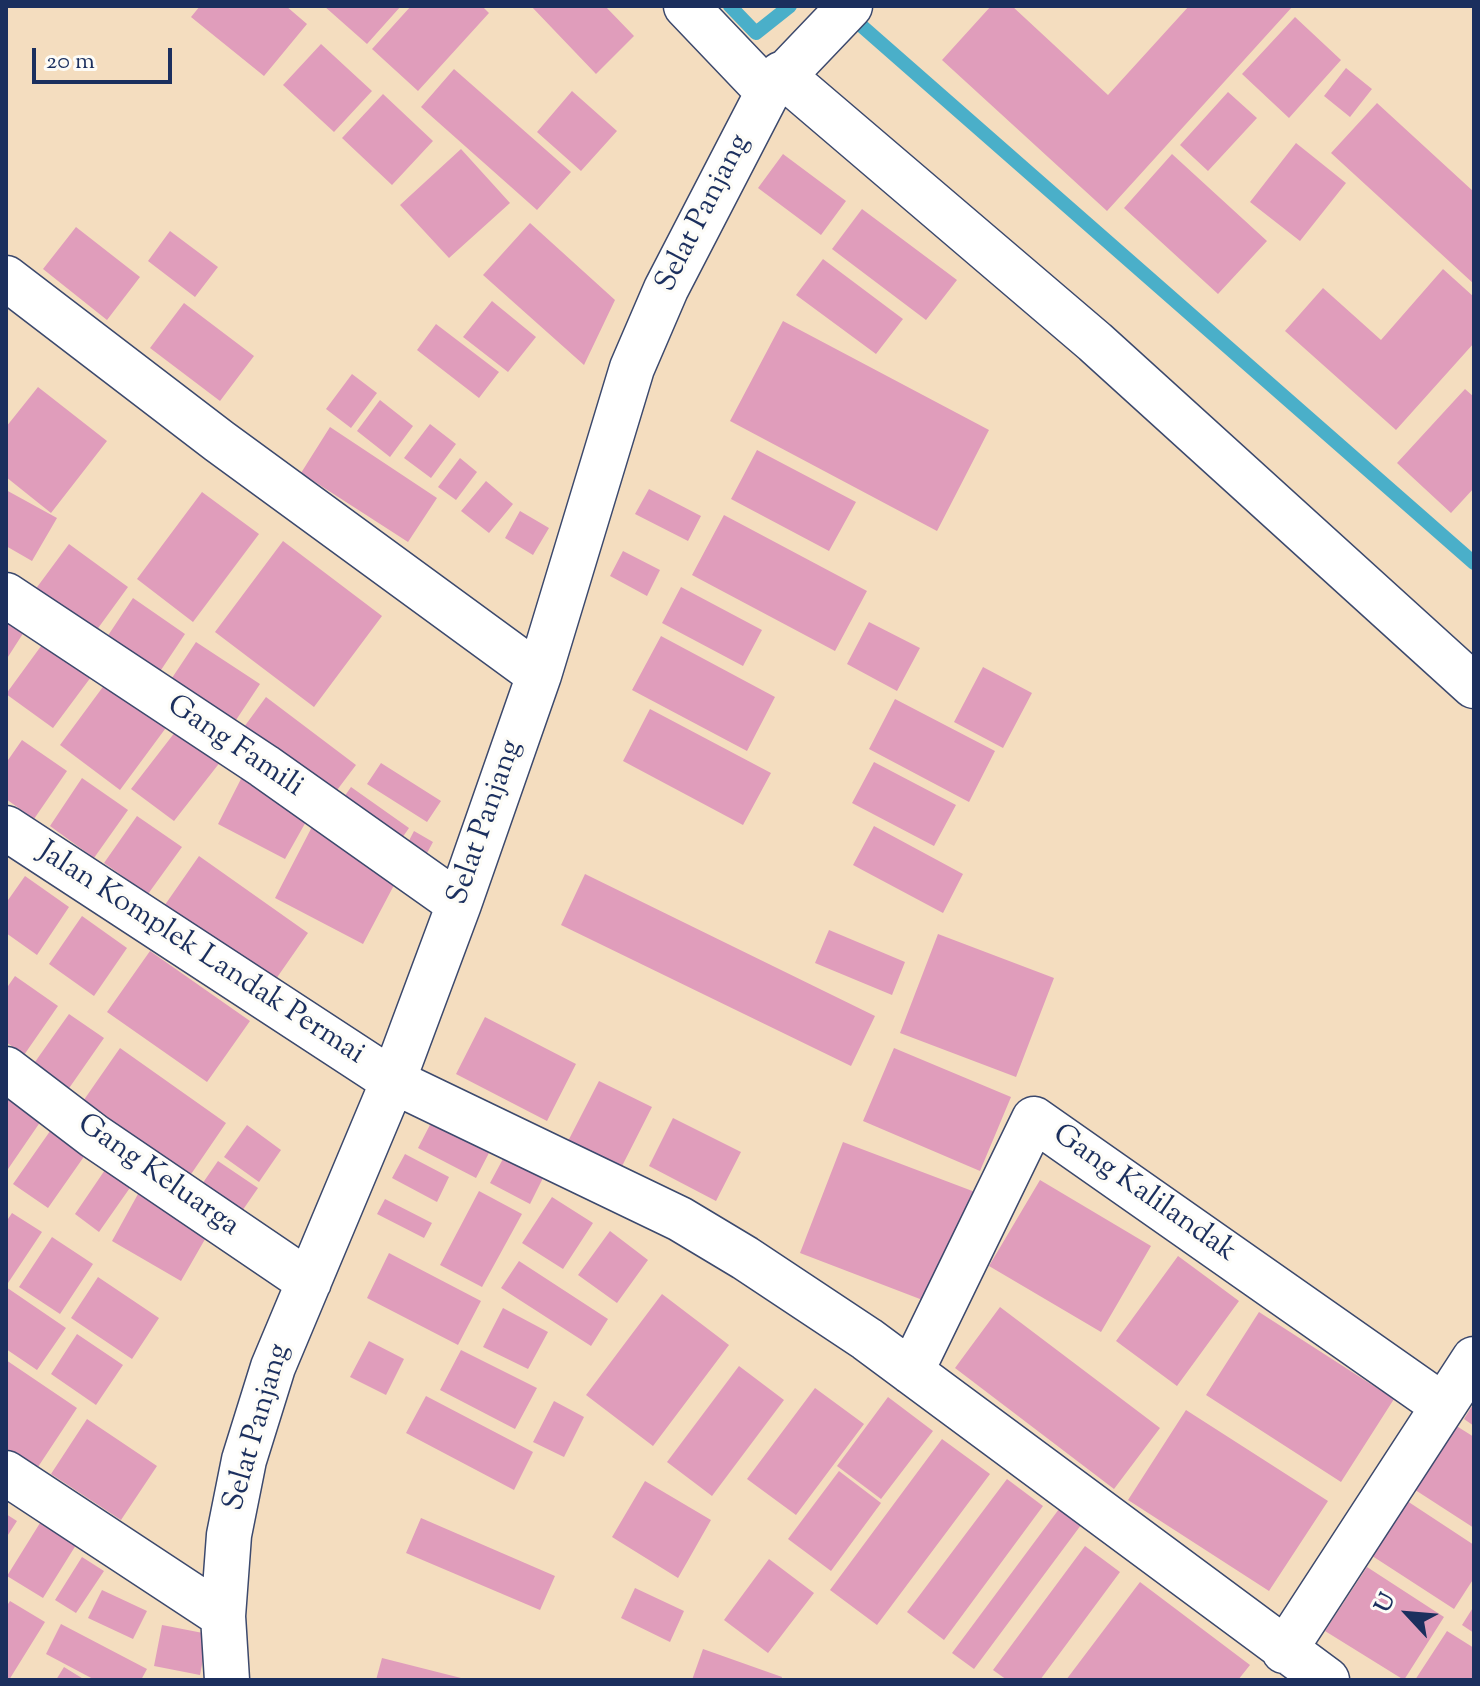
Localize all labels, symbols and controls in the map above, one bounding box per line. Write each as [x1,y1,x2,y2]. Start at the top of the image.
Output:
scale bar [36,32,176,82]
text: 20 m [46,45,95,79]
street label: Selat Panjang [650,129,760,299]
street label: Gang Famili [159,689,309,807]
street label: Selat Panjang [442,736,532,910]
street label: Jalan Komplek Landak Permai [30,836,370,1074]
street label: Gang Keluarga [69,1108,245,1246]
street label: Gang Kalilandak [1044,1118,1242,1272]
street label: Selat Panjang [218,1340,300,1516]
north arrow [1368,1574,1448,1654]
text: U [1368,1588,1405,1619]

